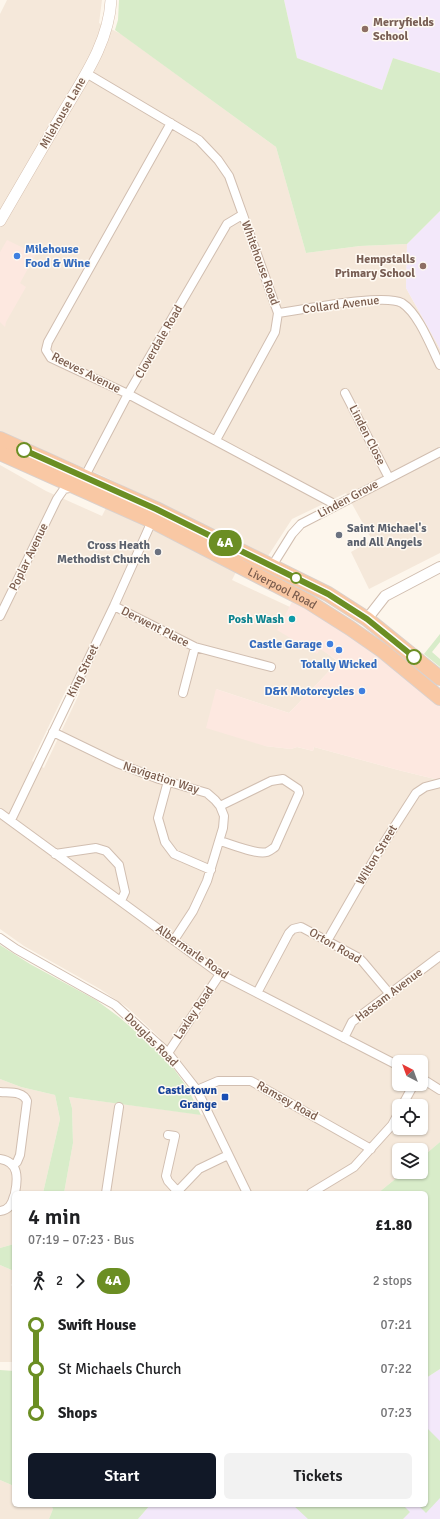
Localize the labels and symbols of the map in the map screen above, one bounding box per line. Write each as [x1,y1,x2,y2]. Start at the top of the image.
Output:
place label: Merryfields School [373,15,435,44]
marker: Merryfields School [360,24,370,34]
street label: Milehouse Lane [36,74,90,152]
street label: Whitehouse Road [238,219,282,307]
place label: Milehouse Food & Wine [25,242,90,271]
marker: Milehouse Food & Wine [12,251,22,261]
place label: Hempstalls Primary School [335,252,416,281]
marker: Hempstalls Primary School [418,261,428,271]
street label: Collard Avenue [302,293,380,317]
street label: Cloverdale Road [132,302,186,382]
street label: Reeves Avenue [49,349,123,397]
street label: Linden Close [345,402,389,468]
unlabelled marker [16,442,32,458]
street label: Linden Grove [315,477,381,521]
street label: Poplar Avenue [6,521,52,593]
place label: Saint Michael's and All Angels [347,521,427,550]
line badge: 4A [207,530,243,556]
marker: Saint Michael's and All Angels [334,530,344,540]
place label: Cross Heath Methodist Church [57,538,150,567]
marker: Cross Heath Methodist Church [153,547,163,557]
street label: Liverpool Road [245,564,319,612]
unlabelled marker [290,572,302,584]
street label: Derwent Place [118,603,192,651]
place label: Posh Wash [228,612,284,627]
marker: Posh Wash [287,614,297,624]
place label: Castle Garage [249,637,322,652]
marker: Castle Garage [325,639,335,649]
street label: King Street [64,642,102,700]
marker: Totally Wicked [334,645,344,655]
unlabelled marker [406,649,422,665]
place label: Totally Wicked [301,657,378,672]
place label: D&K Motorcycles [264,684,355,699]
marker: D&K Motorcycles [357,686,367,696]
street label: Navigation Way [121,759,201,797]
street label: Wilton Street [353,822,401,888]
street label: Albermarle Road [153,921,231,983]
street label: Orton Road [306,925,364,967]
street label: Hassam Avenue [352,965,426,1025]
street label: Laxley Road [171,984,217,1042]
street label: Douglas Road [121,1010,181,1070]
north arrow [392,1055,428,1091]
street label: Ramsey Road [254,1078,320,1124]
place label: Castletown Grange [158,1083,217,1112]
marker: Castletown Grange [220,1092,230,1102]

